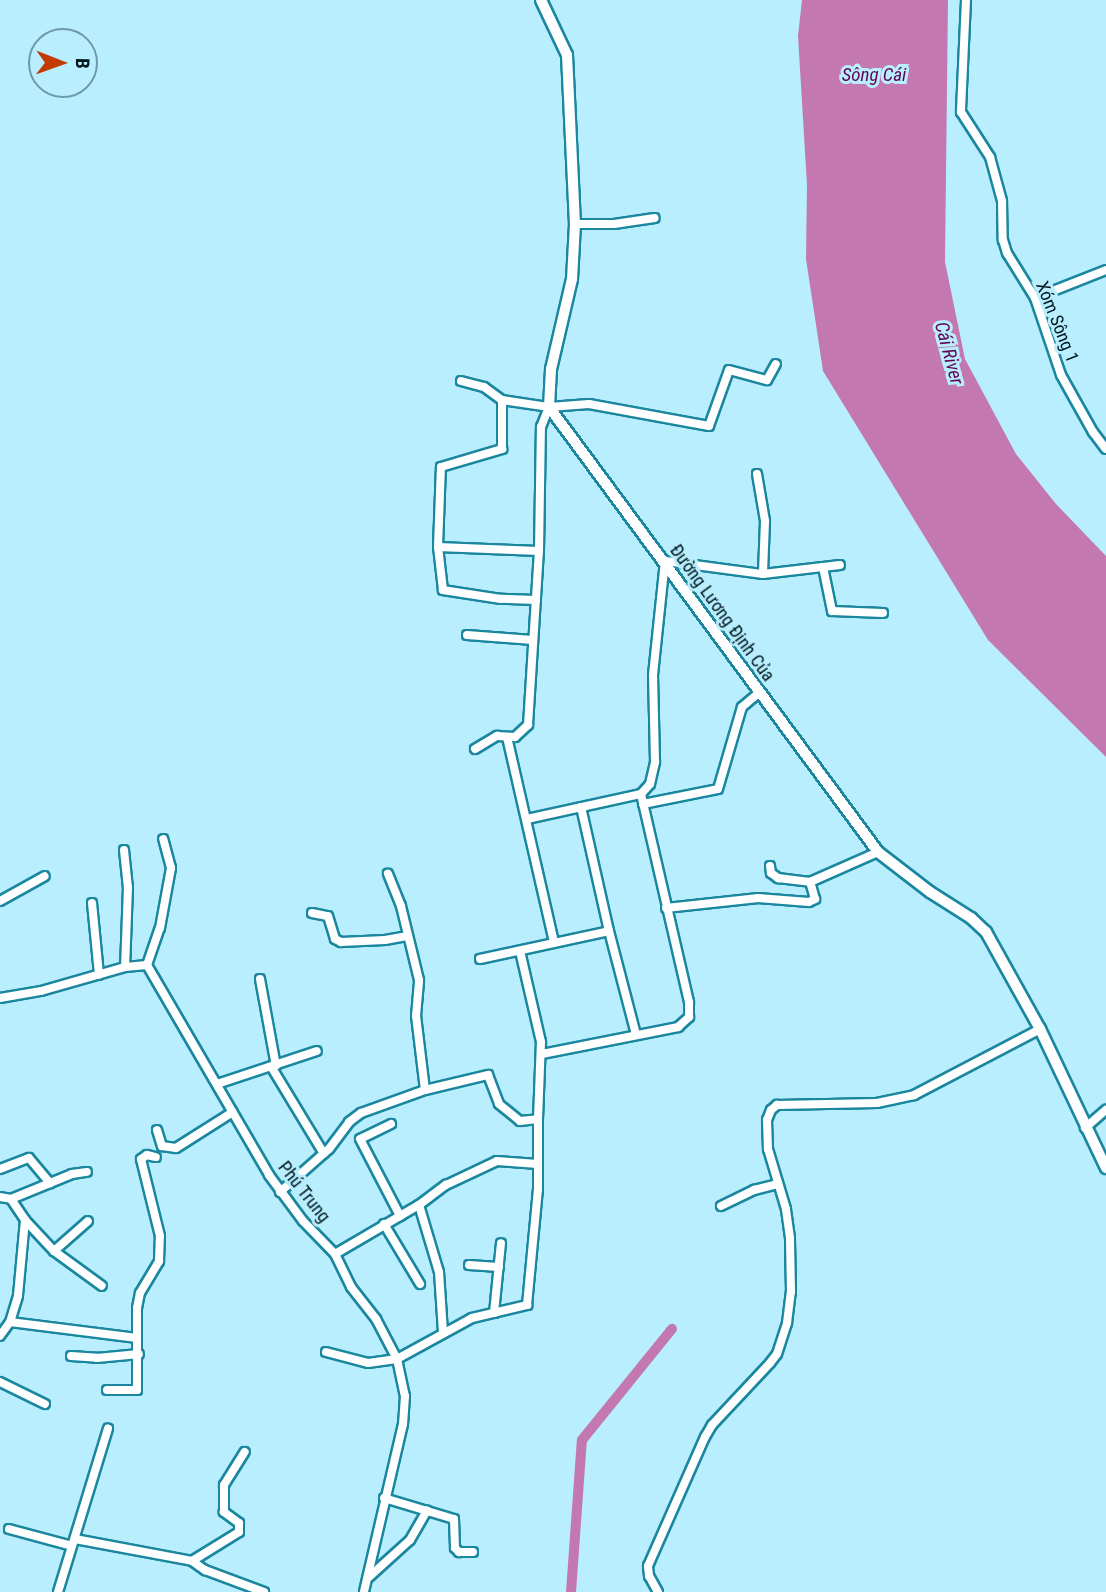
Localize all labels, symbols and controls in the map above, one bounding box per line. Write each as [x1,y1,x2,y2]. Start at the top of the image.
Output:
north arrow [28,28,98,98]
text: B [71,58,94,69]
water label: Sông Cái [842,64,906,86]
street label: Xóm Sông 1 [1031,278,1083,366]
water label: Cái River [930,319,968,387]
street label: Đường Lương Định Của [665,540,779,686]
street label: Phú Trung [273,1157,335,1227]

